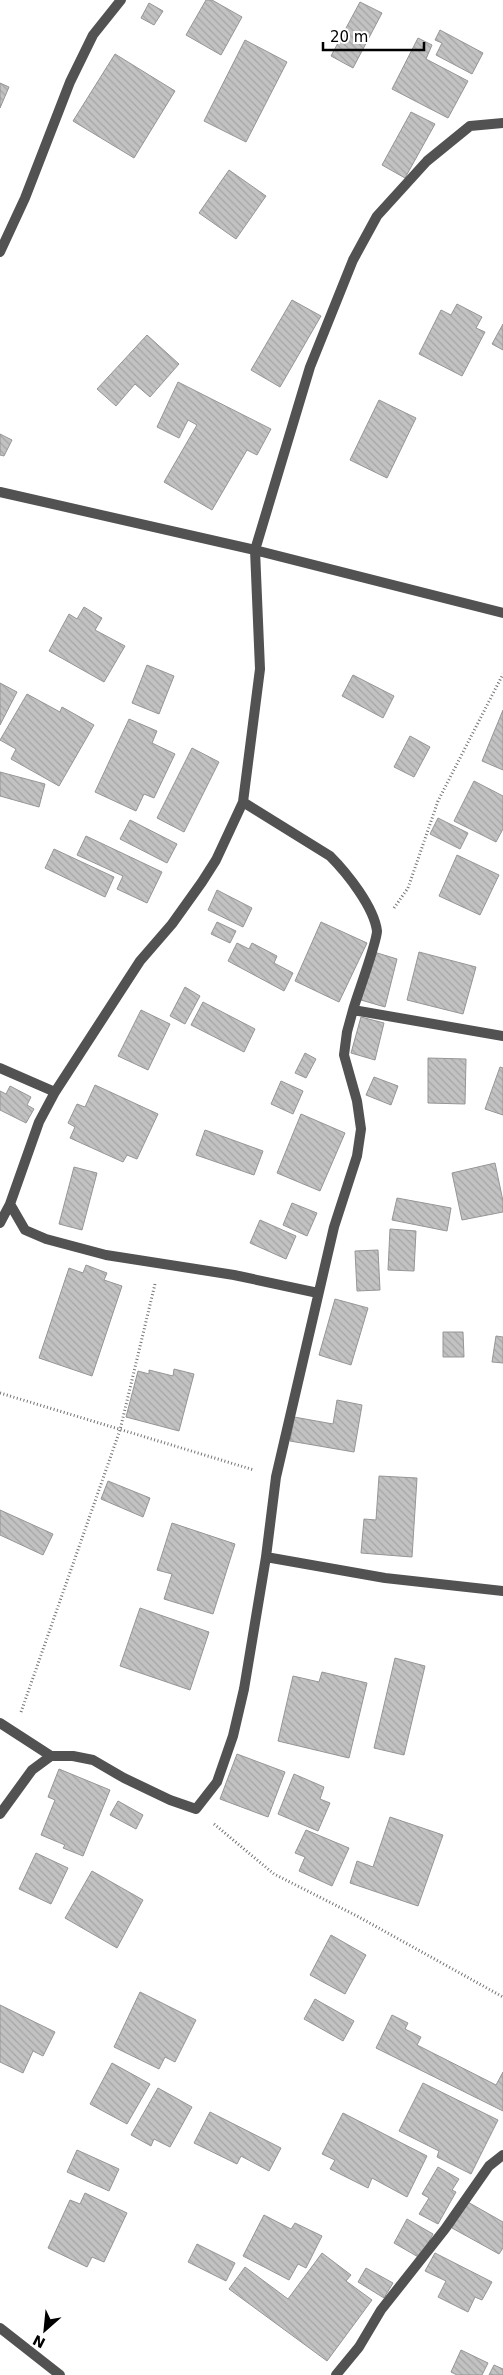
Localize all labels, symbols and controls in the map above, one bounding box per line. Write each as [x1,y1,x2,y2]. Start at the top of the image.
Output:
scale bar [323,20,424,52]
text: 20 m [330,28,368,46]
north arrow [20,2305,70,2355]
text: N [30,2332,48,2351]

